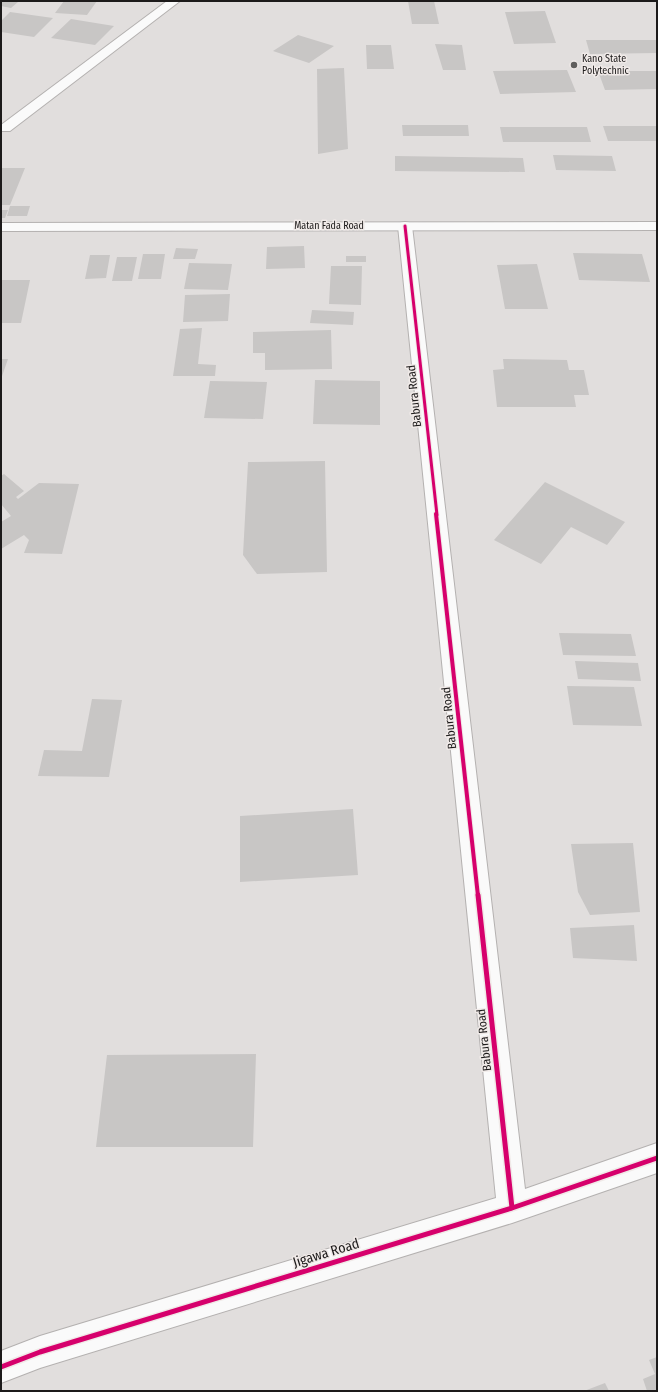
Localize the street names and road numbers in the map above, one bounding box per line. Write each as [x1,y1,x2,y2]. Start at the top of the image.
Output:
street label: Matan Fada Road [294,220,364,232]
street label: Babura Road [404,364,424,428]
street label: Babura Road [439,686,459,750]
street label: Babura Road [474,1008,494,1072]
street label: Jigawa Road [291,1235,361,1271]

